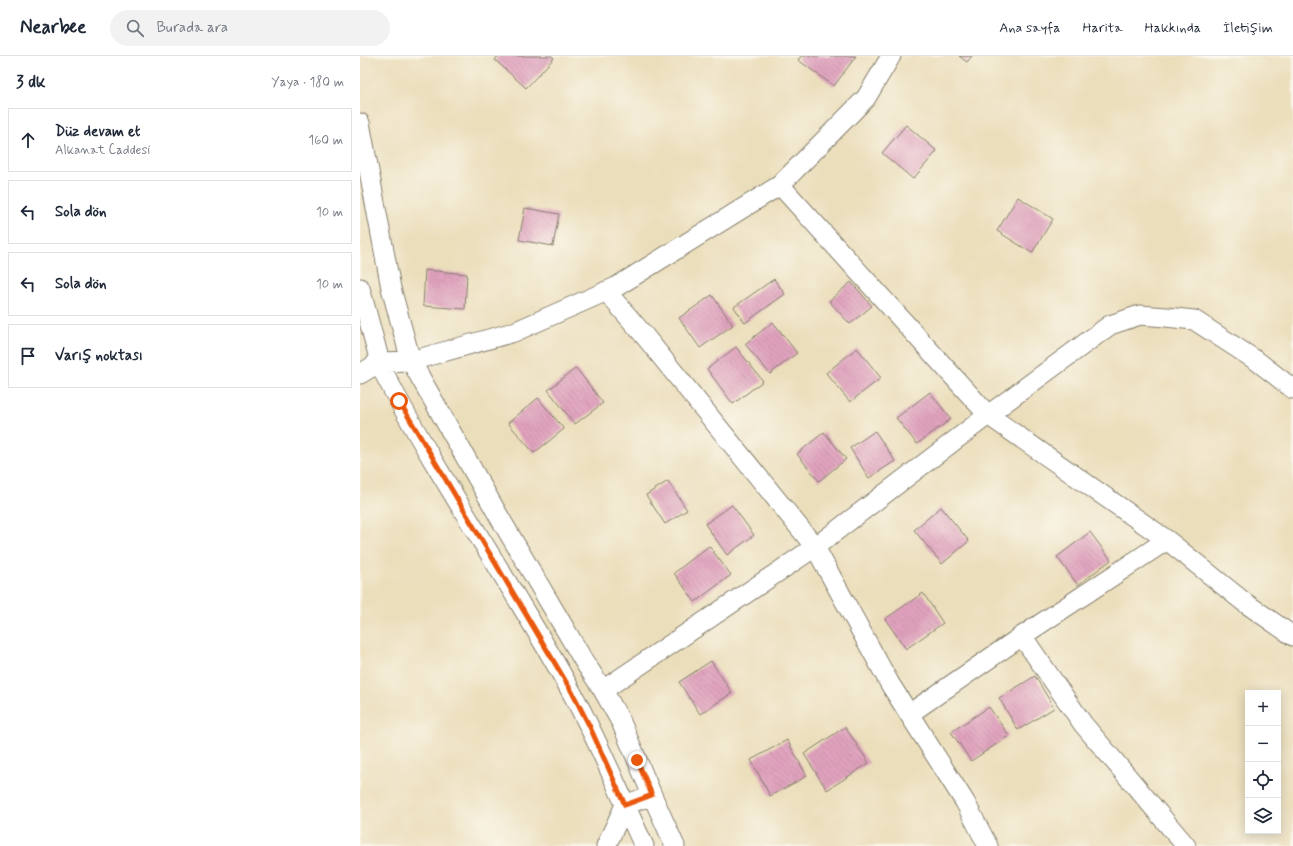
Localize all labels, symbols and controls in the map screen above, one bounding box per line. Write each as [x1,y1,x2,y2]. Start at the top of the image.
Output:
search box [110,10,390,46]
text: Nearbee [20,15,86,40]
icon: search [124,17,146,39]
text: Burada ara [156,18,228,38]
text: Ana sayfa [999,19,1060,37]
text: Harita [1082,19,1123,37]
text: Hakkında [1145,19,1201,37]
text: İletişim [1223,19,1273,37]
text: 3 dk [16,71,46,93]
text: Yaya · 180 m [271,74,344,91]
text: Düz devam et [55,122,140,142]
icon: ahead [17,129,39,151]
text: 160 m [308,132,343,149]
text: Alkanat Caddesi [55,142,150,159]
icon: left [17,201,39,223]
text: Sola dön [55,202,107,222]
text: 10 m [316,204,343,221]
icon: left [17,273,39,295]
text: Sola dön [55,274,107,294]
text: 10 m [316,276,343,293]
icon: arrive [17,345,39,367]
text: Varış noktası [55,346,143,366]
route start [390,392,408,410]
map controls [1245,690,1281,834]
button: + [1245,690,1281,726]
button: − [1245,726,1281,762]
route end [628,751,646,769]
button: locate [1245,762,1281,798]
button: layers [1245,798,1281,834]

